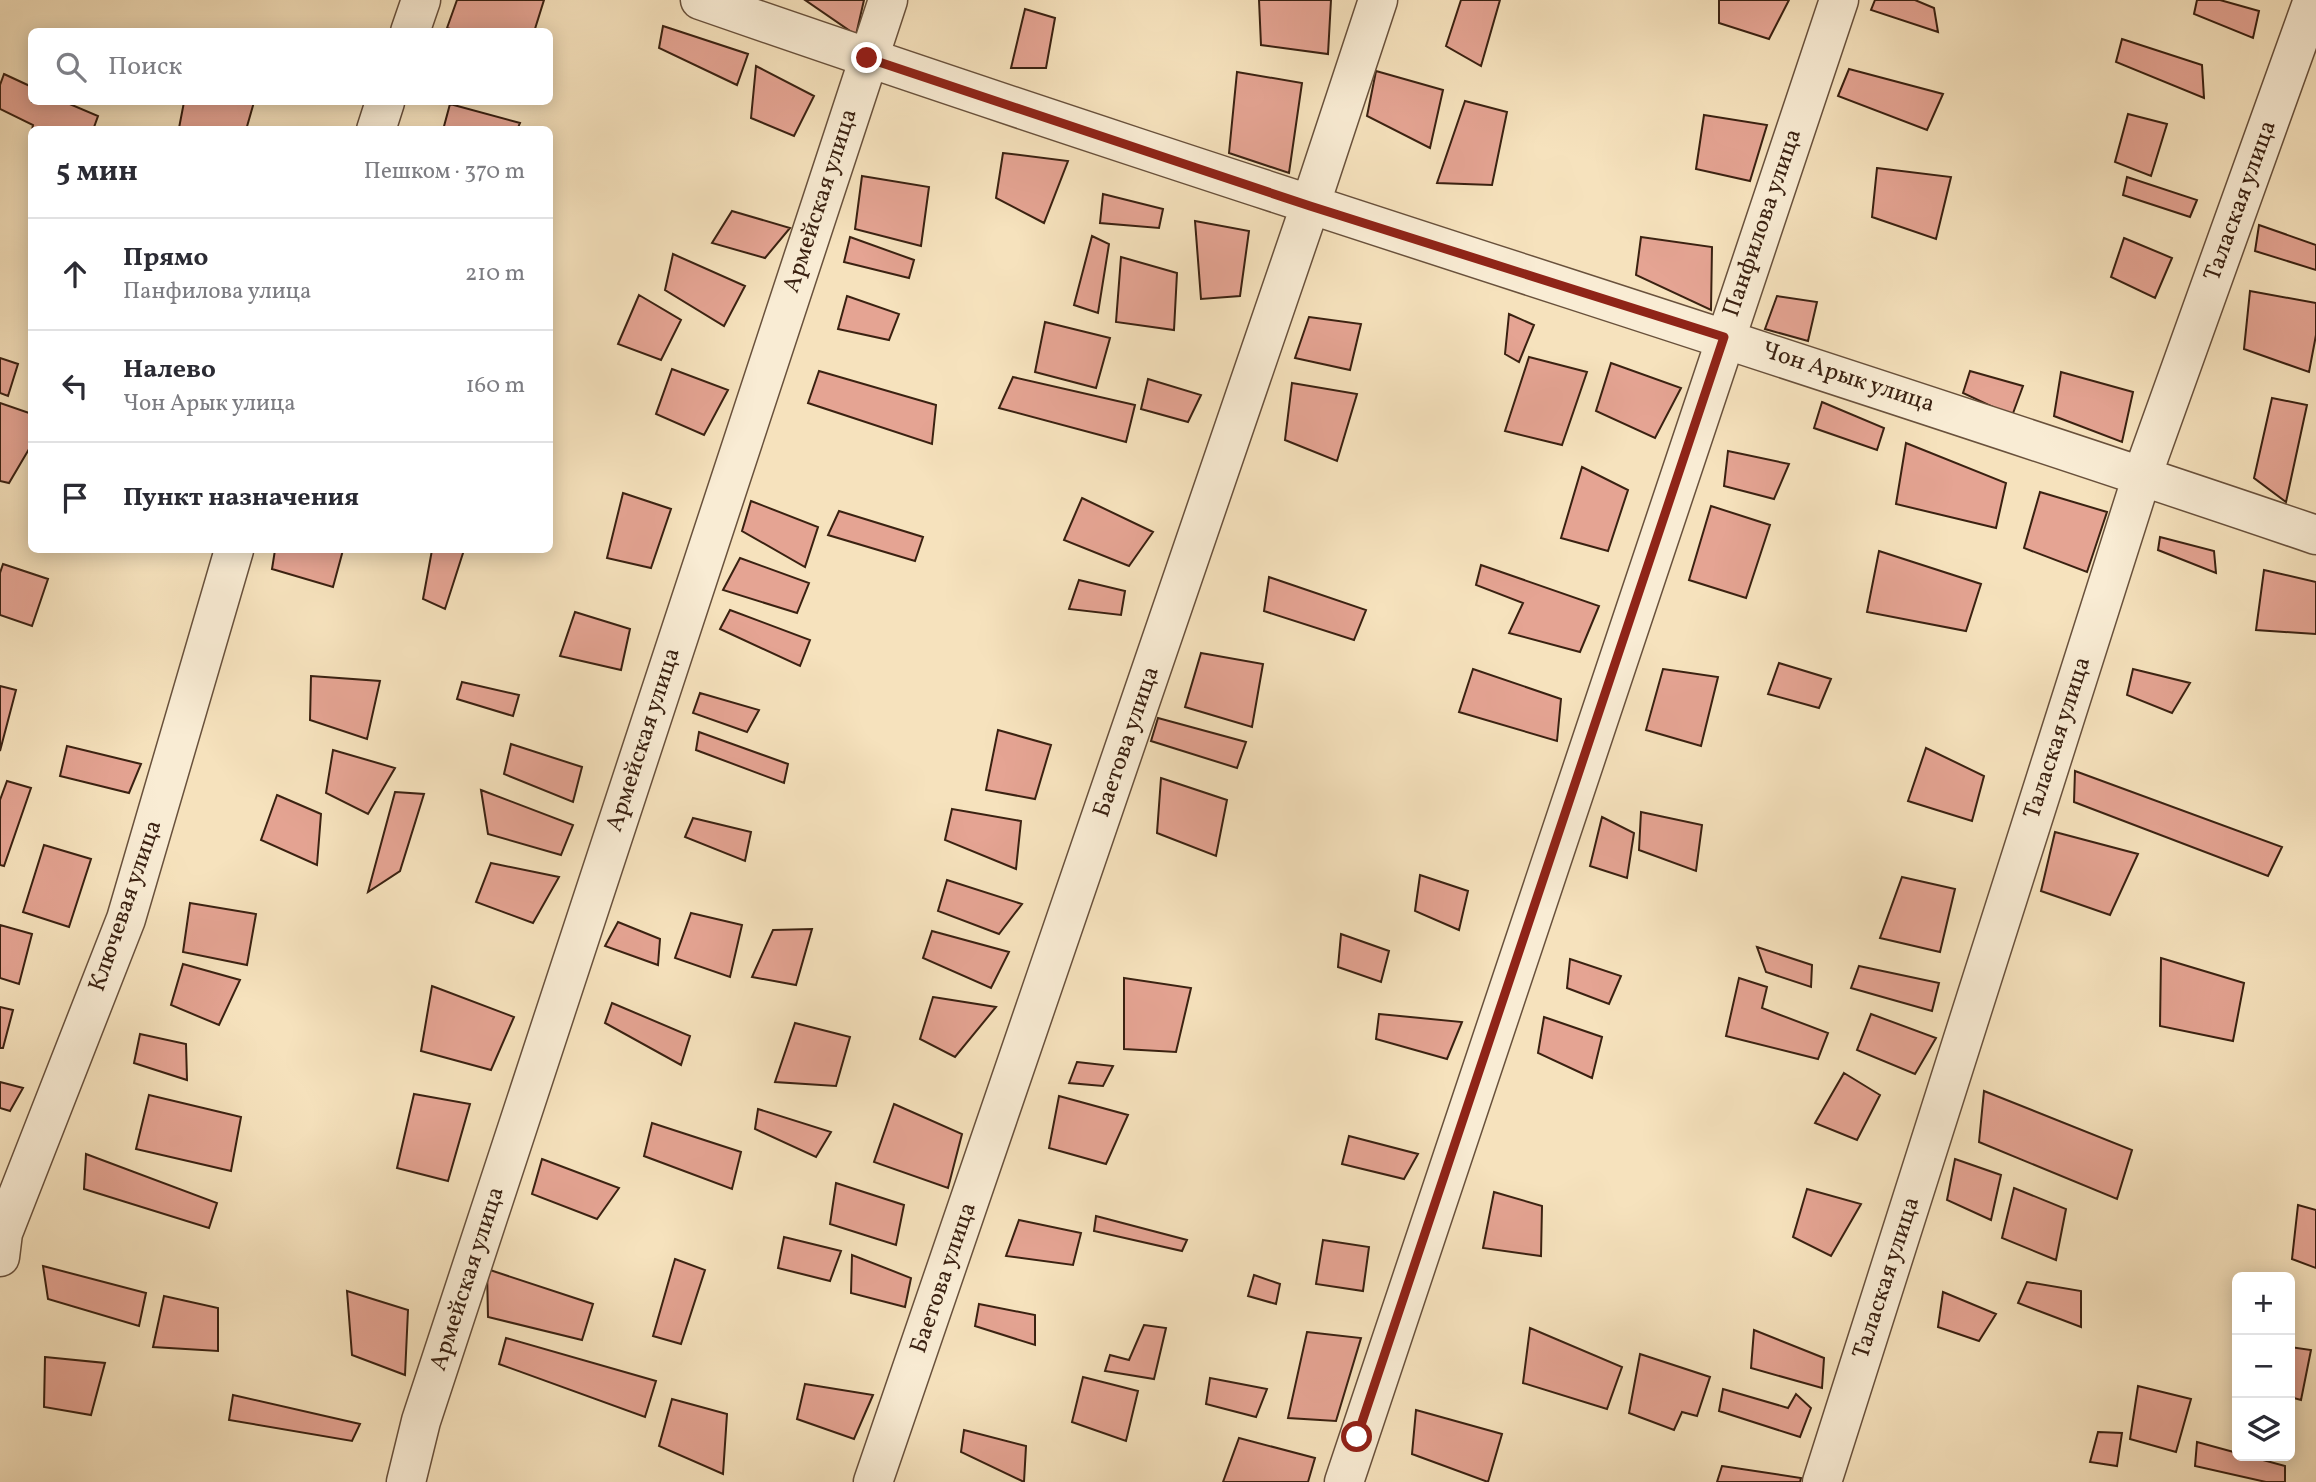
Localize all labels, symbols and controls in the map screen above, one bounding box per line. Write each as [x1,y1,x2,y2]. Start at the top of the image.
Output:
search box [28,28,553,105]
route end [851,42,882,73]
icon: search [52,48,90,86]
text: Поиск [108,49,182,85]
street label: Армейская улица [775,105,867,297]
street label: Талаская улица [2196,116,2286,286]
street label: Панфилова улица [1715,124,1811,322]
text: 5 мин [56,151,138,193]
text: Пешком · 370 m [364,156,525,188]
text: Прямо [123,240,208,276]
icon: ahead [56,255,94,293]
text: 210 m [465,258,525,290]
text: Панфилова улица [123,276,312,308]
street label: Чон Арык улица [1757,334,1939,422]
text: Налево [123,352,216,388]
icon: left [56,367,94,405]
text: 160 m [466,370,525,402]
text: Чон Арык улица [123,388,296,420]
icon: arrive [56,479,94,517]
text: Пункт назначения [123,480,359,516]
street label: Армейская улица [598,644,690,836]
street label: Талаская улица [2016,653,2100,823]
street label: Баетова улица [1085,662,1169,822]
street label: Ключевая улица [81,816,171,996]
street label: Армейская улица [422,1183,514,1375]
street label: Талаская улица [1845,1193,1929,1363]
street label: Баетова улица [902,1198,986,1358]
map controls [2232,1272,2295,1461]
button: + [2232,1272,2295,1335]
button: − [2232,1335,2295,1398]
button: layers [2232,1398,2295,1461]
route start [1341,1421,1372,1452]

